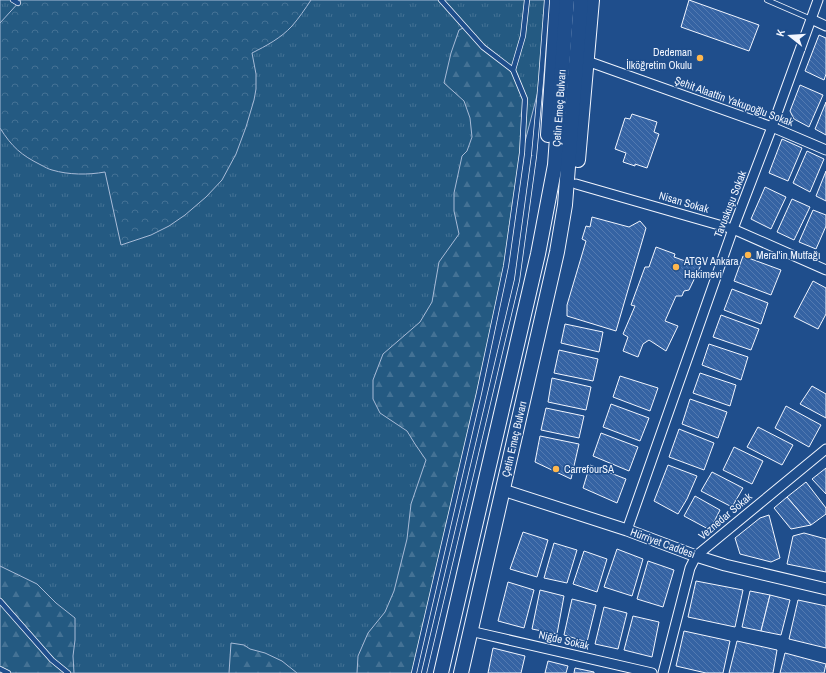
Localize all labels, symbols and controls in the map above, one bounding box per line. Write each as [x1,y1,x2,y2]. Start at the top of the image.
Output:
north arrow [770,16,810,56]
text: K [773,27,788,38]
place label: Dedeman İlköğretim Okulu [626,45,692,72]
marker: Dedeman İlköğretim Okulu [695,53,705,63]
street label: Çetin Emeç Bulvarı [549,69,569,147]
street label: Şehit Alaattin Yakupoğlu Sokak [673,73,796,129]
street label: Tavuskuşu Sokak [711,168,749,239]
street label: Nisan Sokak [657,188,711,216]
place label: Meral'in Mutfağı [756,248,820,262]
marker: Meral'in Mutfağı [743,250,753,260]
place label: ATGV Ankara Hakimevi [683,254,739,281]
marker: ATGV Ankara Hakimevi [671,262,681,272]
street label: Çetin Emeç Bulvarı [498,400,530,478]
place label: CarrefourSA [564,462,615,476]
marker: CarrefourSA [551,464,561,474]
street label: Veznedar Sokak [695,489,755,542]
street label: Hürriyet Caddesi [629,525,697,561]
street label: Niğde Sokak [537,627,591,653]

